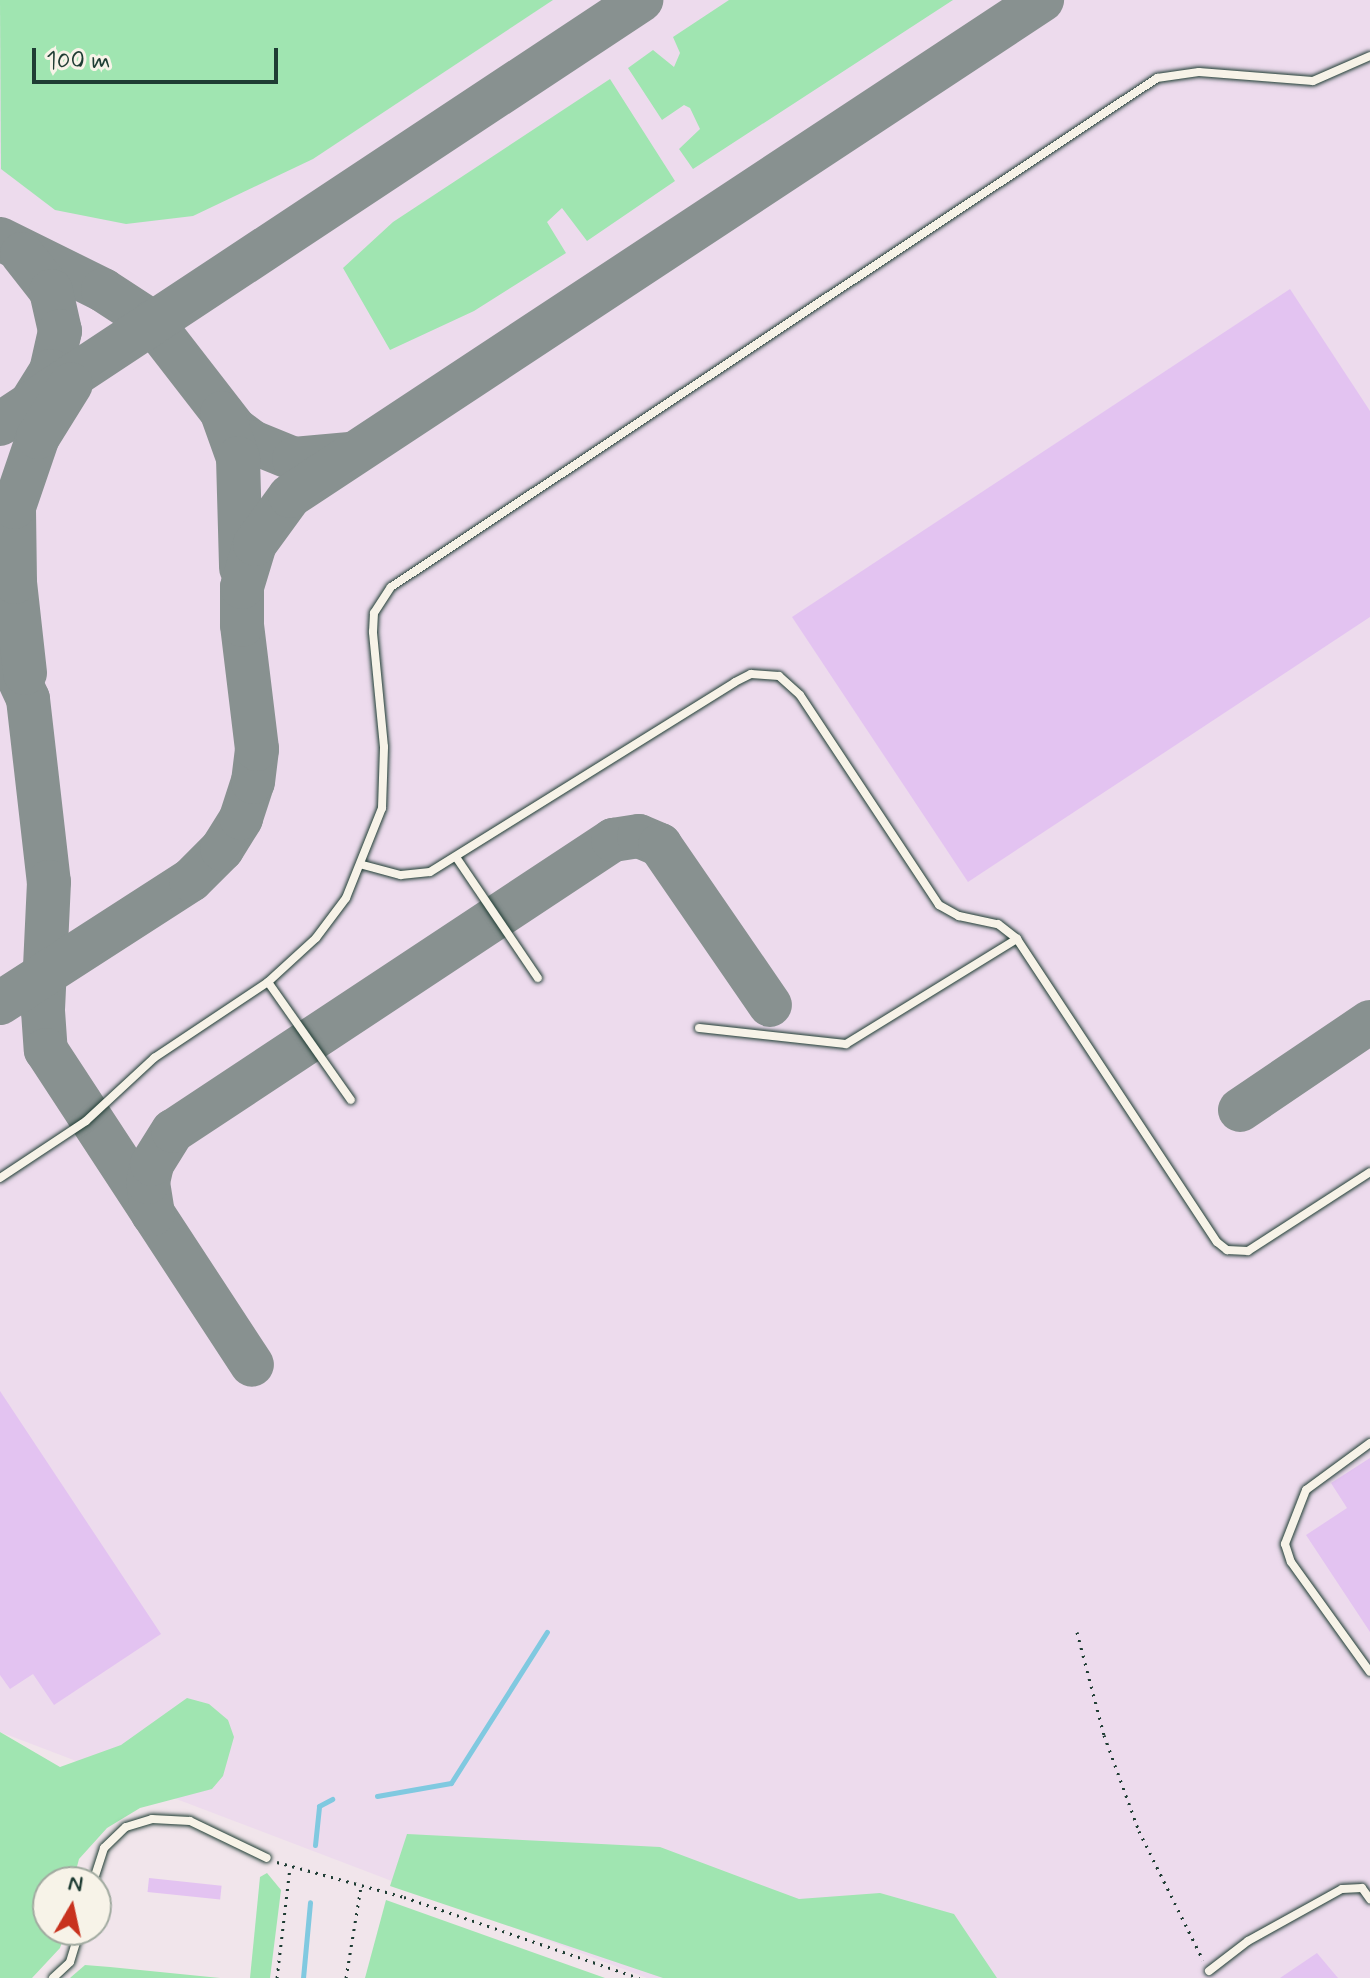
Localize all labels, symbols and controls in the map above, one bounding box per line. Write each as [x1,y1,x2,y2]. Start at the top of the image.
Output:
scale bar [36,32,282,82]
text: 100 m [46,46,110,77]
north arrow [32,1866,112,1946]
text: N [66,1869,85,1899]

